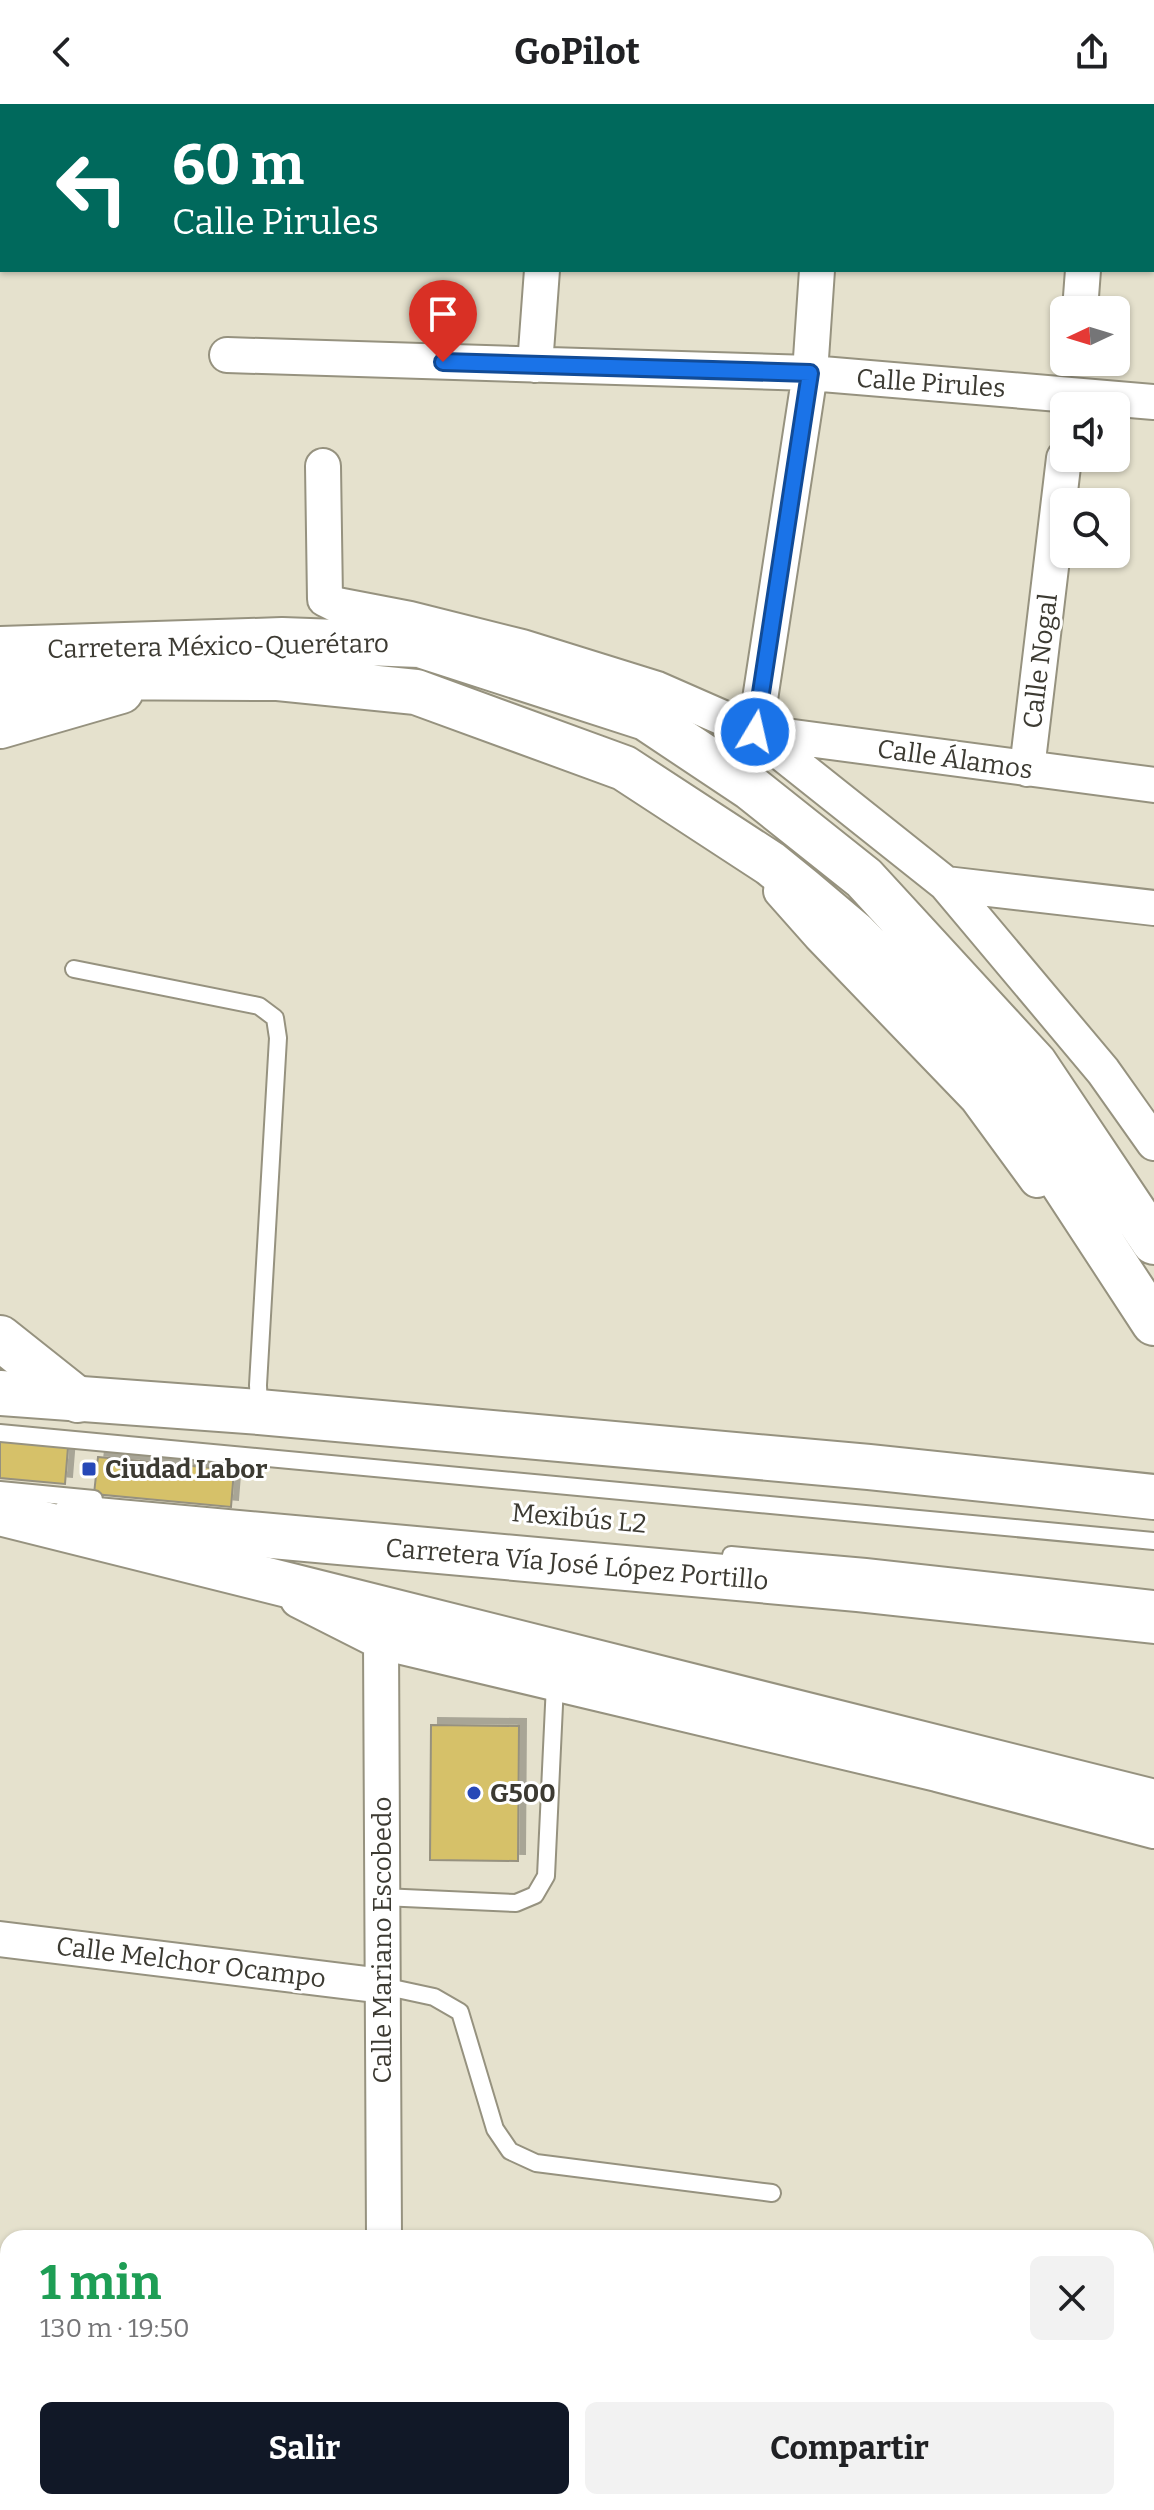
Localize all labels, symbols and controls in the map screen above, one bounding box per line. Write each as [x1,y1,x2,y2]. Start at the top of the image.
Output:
icon: back [40,30,84,74]
text: GoPilot [514,30,640,74]
icon: share [1070,30,1114,74]
text: 60 m [172,132,304,199]
icon: left [40,136,144,240]
text: Calle Pirules [172,200,379,244]
pin [409,280,477,362]
icon: arrive [421,292,465,336]
north arrow [1050,296,1130,376]
map controls [1050,296,1130,568]
street label: Calle Pirules [855,363,1007,404]
button: sound [1050,392,1130,472]
button: search [1050,488,1130,568]
street label: Calle Nogal [1017,592,1064,730]
street label: Carretera México-Querétaro [47,628,389,665]
position arrow [713,690,797,774]
street label: Calle Álamos [875,733,1035,786]
place label: Ciudad Labor [105,1454,268,1485]
marker: Ciudad Labor [80,1460,98,1478]
street label: Mexibús L2 [510,1497,648,1540]
street label: Carretera Vía José López Portillo [384,1532,770,1597]
place label: G500 [490,1778,556,1809]
marker: G500 [465,1784,483,1802]
street label: Calle Mariano Escobedo [367,1797,398,2083]
street label: Calle Melchor Ocampo [54,1931,328,1994]
text: 1 min [40,2254,161,2312]
button: close [1030,2256,1114,2340]
text: 130 m · 19:50 [40,2313,190,2344]
button: Salir [40,2402,569,2494]
button: Compartir [585,2402,1114,2494]

